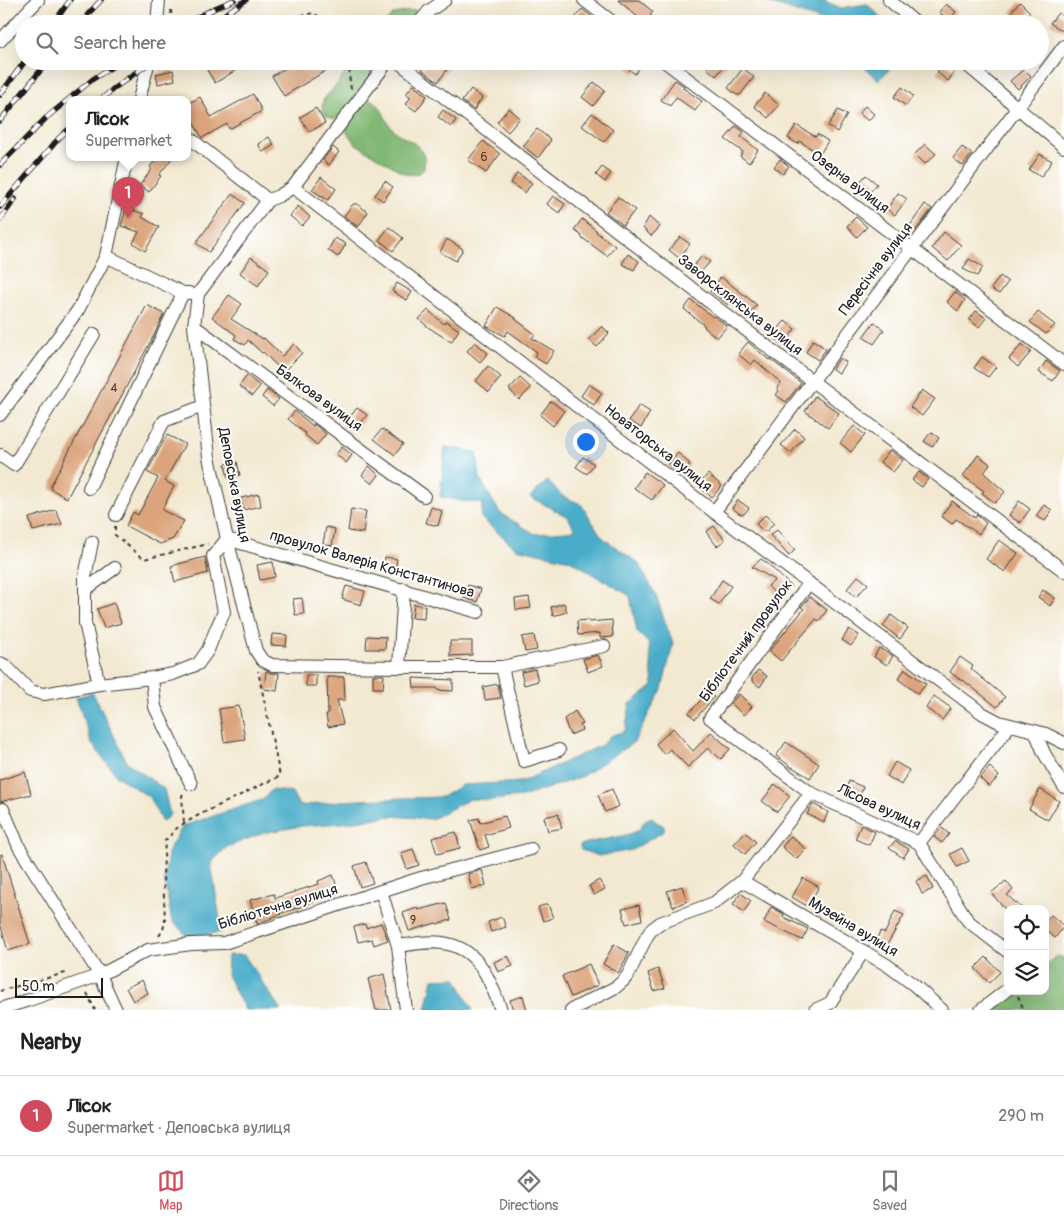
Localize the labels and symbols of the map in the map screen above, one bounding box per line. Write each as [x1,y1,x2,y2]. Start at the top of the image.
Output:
street label: Озерна вулиця [807,146,893,218]
house number: 6 [481,150,488,165]
pin: 1 [112,177,144,218]
street label: Пересічна вулиця [835,219,917,319]
street label: Заворсклянська вулиця [674,250,806,360]
street label: Балкова вулиця [272,360,366,436]
house number: 4 [111,381,118,396]
street label: Новаторська вулиця [600,400,716,496]
street label: Деповська вулиця [213,425,254,544]
your location [573,429,599,455]
street label: провулок Валерія Константинова [268,526,476,602]
street label: Бібліотечний провулок [695,576,797,706]
street label: Лісова вулиця [833,779,924,835]
street label: Бібліотечна вулиця [216,880,340,934]
street label: Музейна вулиця [805,893,901,961]
house number: 9 [410,913,416,928]
scale bar [15,975,102,998]

